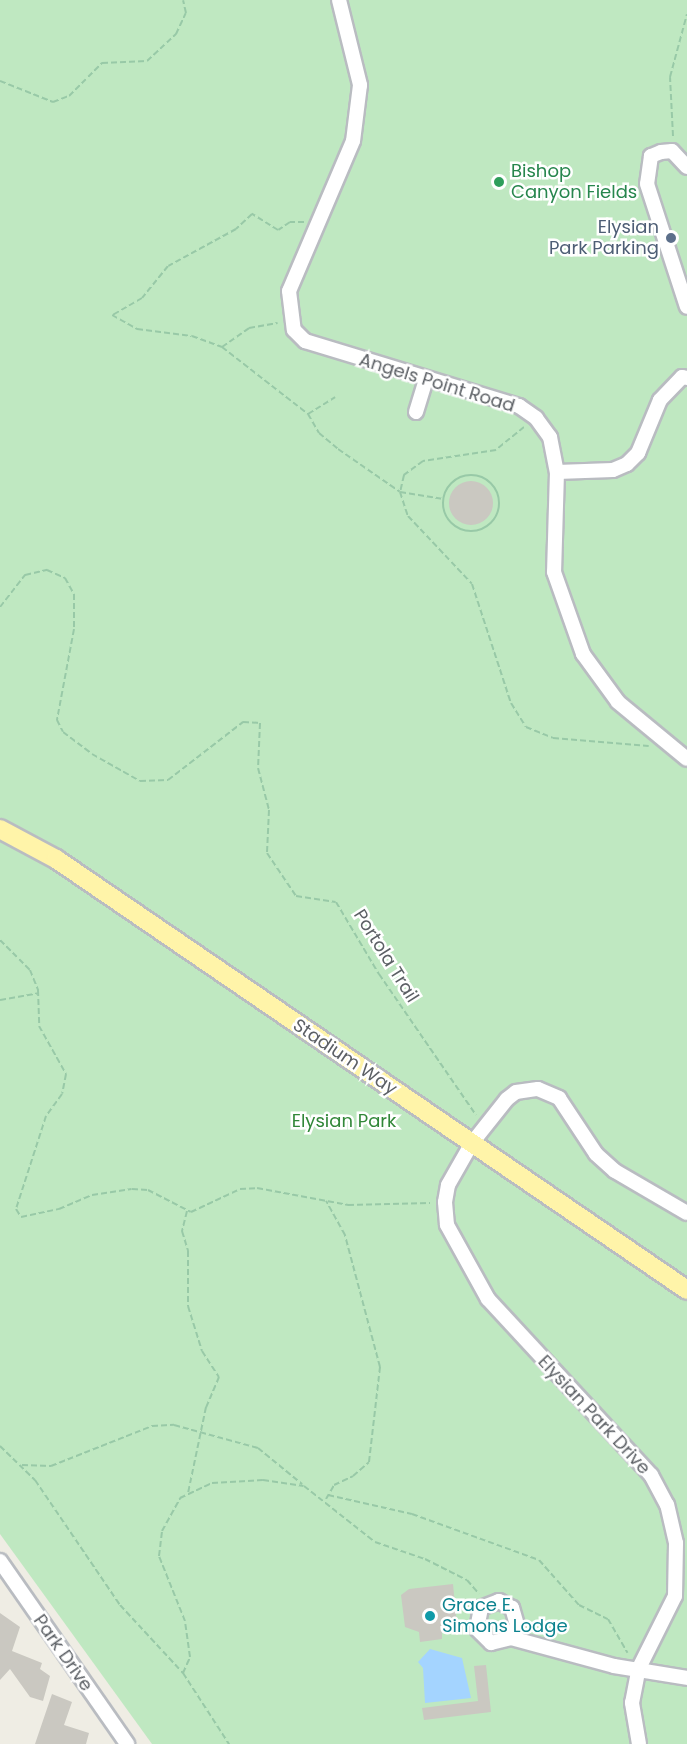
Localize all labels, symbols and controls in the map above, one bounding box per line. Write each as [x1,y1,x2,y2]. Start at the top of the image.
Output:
place label: Bishop Canyon Fields [511,161,637,204]
marker: Bishop Canyon Fields [492,175,506,189]
place label: Elysian Park Parking [549,217,659,260]
marker: Elysian Park Parking [664,231,678,245]
street label: Angels Point Road [357,349,517,417]
street label: Portola Trail [349,905,423,1007]
street label: Stadium Way [289,1014,401,1100]
park label: Elysian Park [292,1110,396,1132]
street label: Elysian Park Drive [533,1351,655,1479]
place label: Grace E. Simons Lodge [442,1595,568,1638]
marker: Grace E. Simons Lodge [423,1609,437,1623]
street label: Park Drive [29,1611,97,1695]

